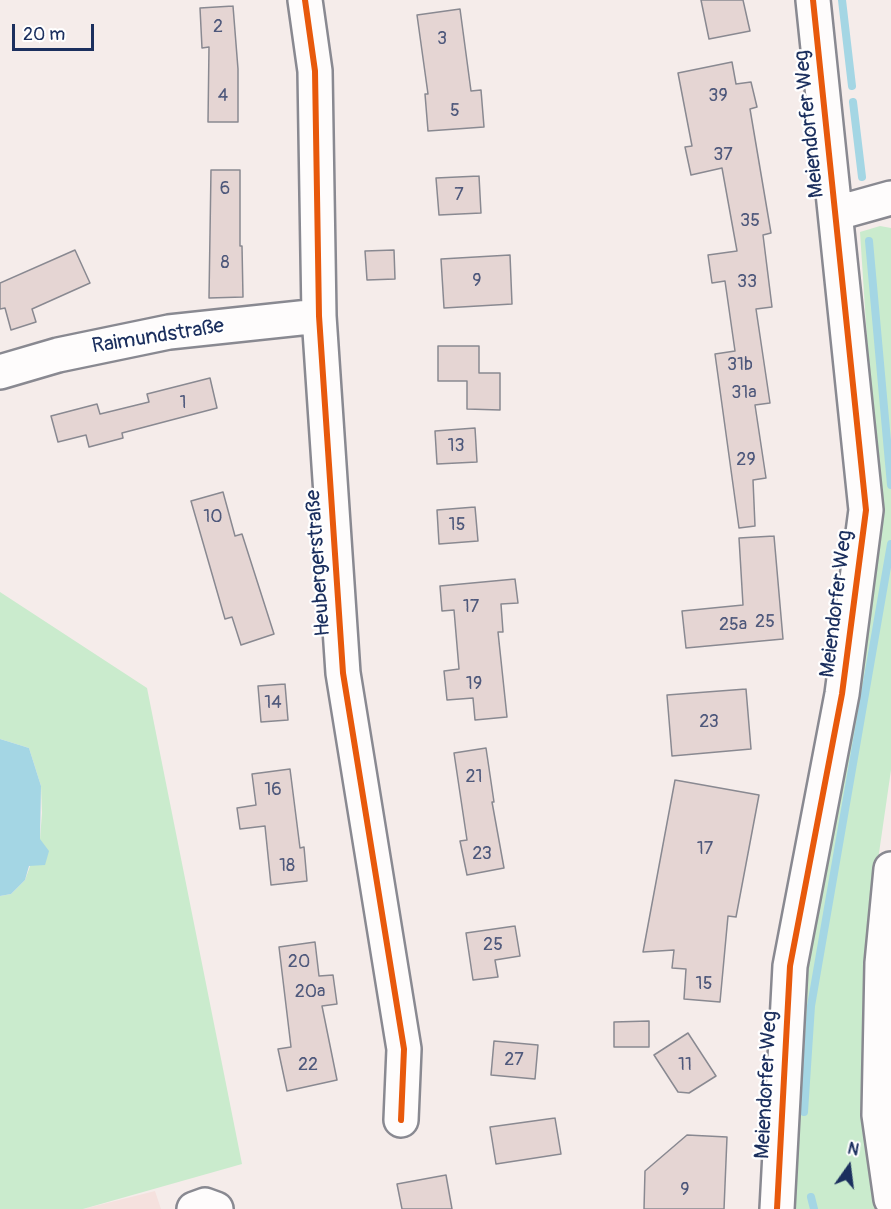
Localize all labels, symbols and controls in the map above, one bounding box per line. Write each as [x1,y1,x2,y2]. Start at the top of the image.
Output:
scale bar [15,12,98,50]
house number: 2 [213,16,223,38]
text: 20 m [23,23,65,46]
house number: 3 [437,28,447,50]
street label: Meiendorfer Weg [790,49,830,199]
house number: 4 [218,85,228,107]
house number: 39 [708,85,728,107]
house number: 5 [450,100,460,122]
house number: 37 [713,144,733,166]
house number: 6 [220,178,230,200]
house number: 7 [454,184,464,206]
house number: 35 [740,210,760,232]
house number: 8 [220,252,230,274]
house number: 9 [472,270,482,292]
house number: 33 [737,271,757,293]
street label: Raimundstraße [90,314,226,360]
house number: 31b [727,354,753,376]
house number: 31a [731,382,757,404]
house number: 1 [179,392,187,414]
house number: 13 [447,435,465,457]
house number: 29 [736,449,756,471]
street label: Heubergerstraße [301,489,337,637]
house number: 10 [203,506,223,528]
house number: 15 [449,514,465,536]
street label: Meiendorfer Weg [815,529,859,679]
house number: 17 [463,596,479,618]
house number: 25 [755,611,775,633]
house number: 25a [719,614,747,636]
house number: 19 [466,673,482,695]
house number: 14 [264,692,282,714]
house number: 23 [699,711,719,733]
house number: 21 [465,766,483,788]
house number: 16 [264,779,282,801]
house number: 17 [697,838,713,860]
house number: 23 [472,843,492,865]
house number: 18 [279,855,295,877]
house number: 25 [483,934,503,956]
house number: 20 [288,951,310,973]
house number: 15 [696,973,712,995]
house number: 20a [295,981,325,1003]
street label: Meiendorfer Weg [751,1010,783,1160]
house number: 27 [504,1049,524,1071]
house number: 22 [298,1054,318,1076]
house number: 11 [678,1054,692,1076]
north arrow [819,1137,879,1197]
text: N [846,1139,861,1161]
house number: 9 [680,1179,690,1201]

